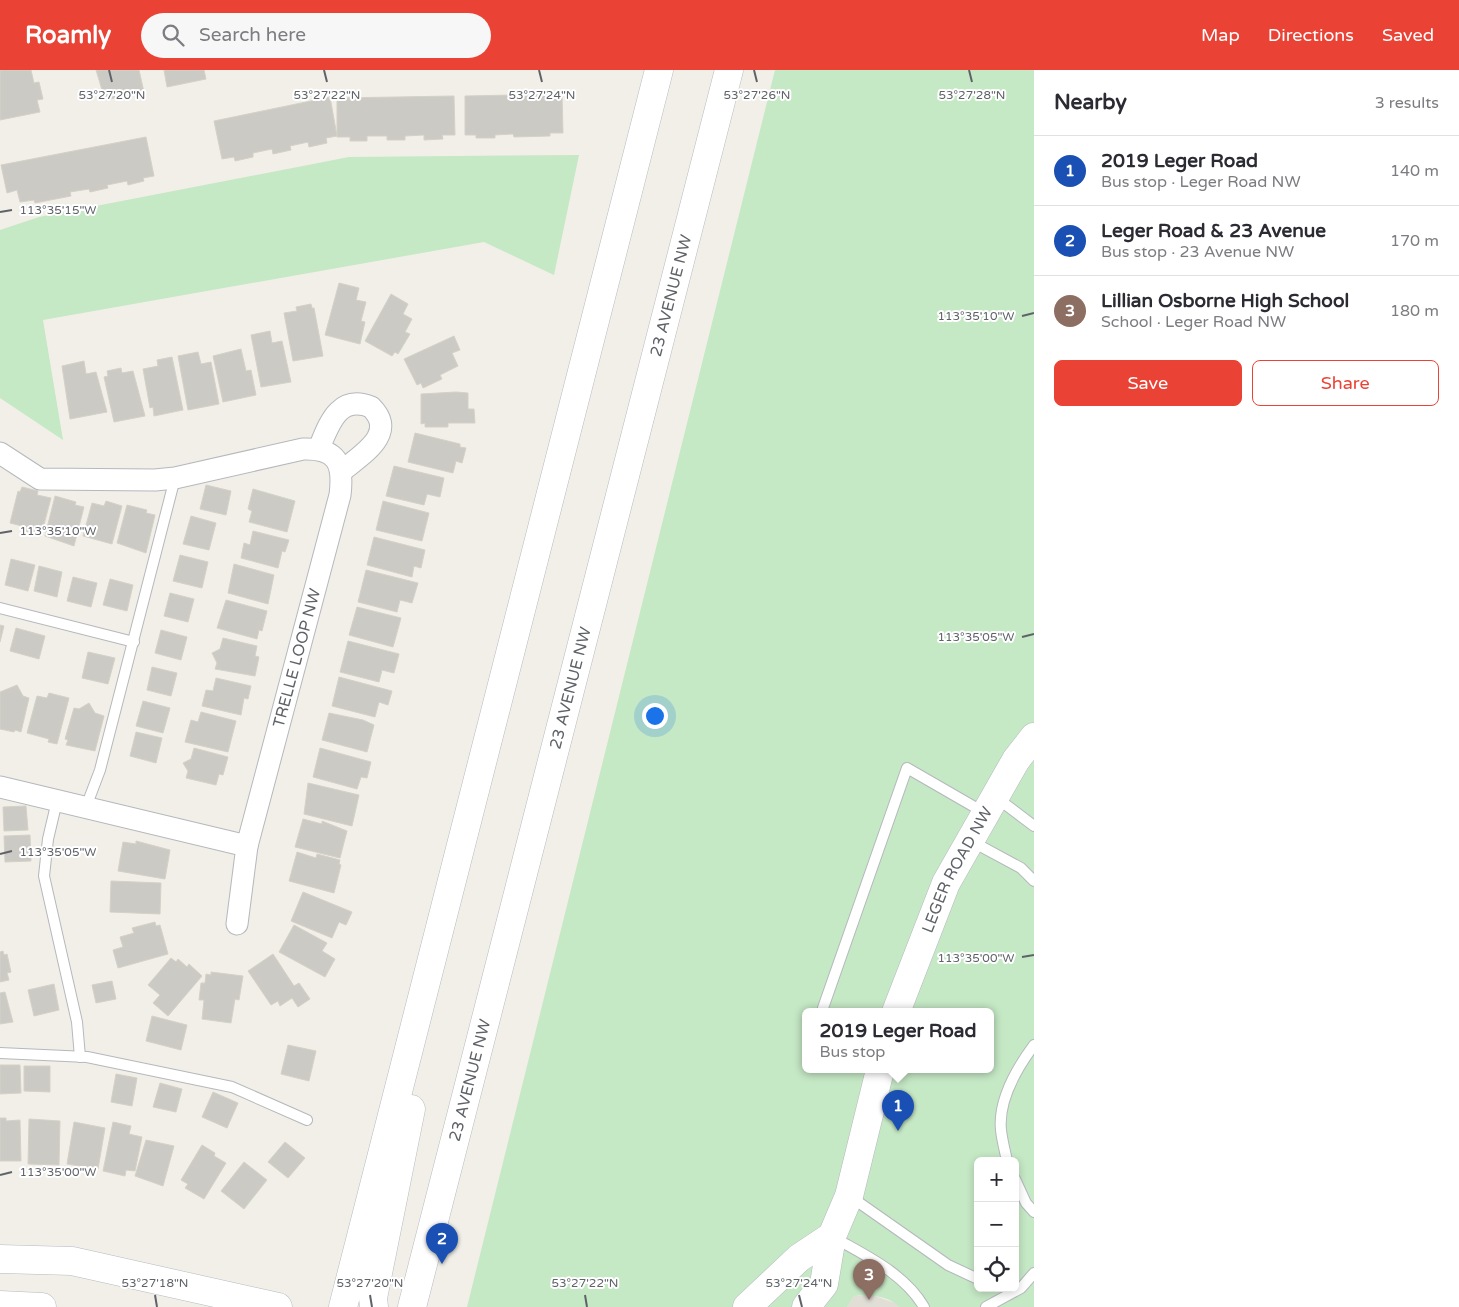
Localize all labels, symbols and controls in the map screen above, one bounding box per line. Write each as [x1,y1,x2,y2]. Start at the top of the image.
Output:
search box [141,13,491,58]
text: Roamly [25,21,111,50]
icon: search [159,21,187,49]
text: Search here [199,24,306,46]
text: Map [1201,24,1240,46]
text: Directions [1268,24,1354,46]
text: Saved [1382,24,1434,46]
text: 53°27'20"N [79,88,146,102]
text: 53°27'22"N [294,88,361,102]
text: 53°27'24"N [509,88,576,102]
text: 53°27'26"N [724,88,791,102]
text: 53°27'28"N [939,88,1006,102]
text: Nearby [1054,90,1127,115]
text: 3 results [1375,93,1439,113]
text: 2019 Leger Road [1101,150,1258,172]
text: 1 [1065,161,1075,181]
text: 140 m [1390,161,1439,181]
text: Bus stop · Leger Road NW [1101,172,1301,192]
text: 113°35'15"W [19,203,97,217]
text: Leger Road & 23 Avenue [1101,220,1326,242]
text: 2 [1065,231,1075,251]
text: 170 m [1390,231,1439,251]
street label: 23 AVENUE NW [646,233,696,359]
text: Bus stop · 23 Avenue NW [1101,242,1294,262]
text: Lillian Osborne High School [1101,290,1349,312]
text: 3 [1065,301,1075,321]
text: 180 m [1390,301,1439,321]
text: 113°35'10"W [937,309,1015,323]
text: School · Leger Road NW [1101,312,1286,332]
button: Save [1054,360,1242,406]
button: Share [1252,360,1439,406]
text: 113°35'10"W [19,524,97,538]
street label: TRELLE LOOP NW [269,586,325,730]
street label: 23 AVENUE NW [545,625,596,751]
text: 113°35'05"W [937,630,1015,644]
your location [642,703,668,729]
street label: LEGER ROAD NW [918,803,997,936]
text: 113°35'05"W [19,845,97,859]
text: 113°35'00"W [937,951,1015,965]
popup [802,1008,994,1073]
street label: 23 AVENUE NW [445,1017,495,1143]
text: 2019 Leger Road [819,1020,977,1042]
text: Bus stop [819,1042,885,1062]
pin: 1 [882,1090,914,1131]
map controls [974,1157,1019,1292]
button: + [974,1157,1019,1202]
text: 113°35'00"W [19,1165,97,1179]
button: − [974,1202,1019,1247]
pin: 2 [426,1223,458,1264]
button: locate [974,1247,1019,1292]
pin: 3 [853,1259,885,1300]
text: 53°27'18"N [122,1276,189,1290]
text: 53°27'20"N [337,1276,404,1290]
text: 53°27'22"N [552,1276,619,1290]
text: 53°27'24"N [766,1276,833,1290]

